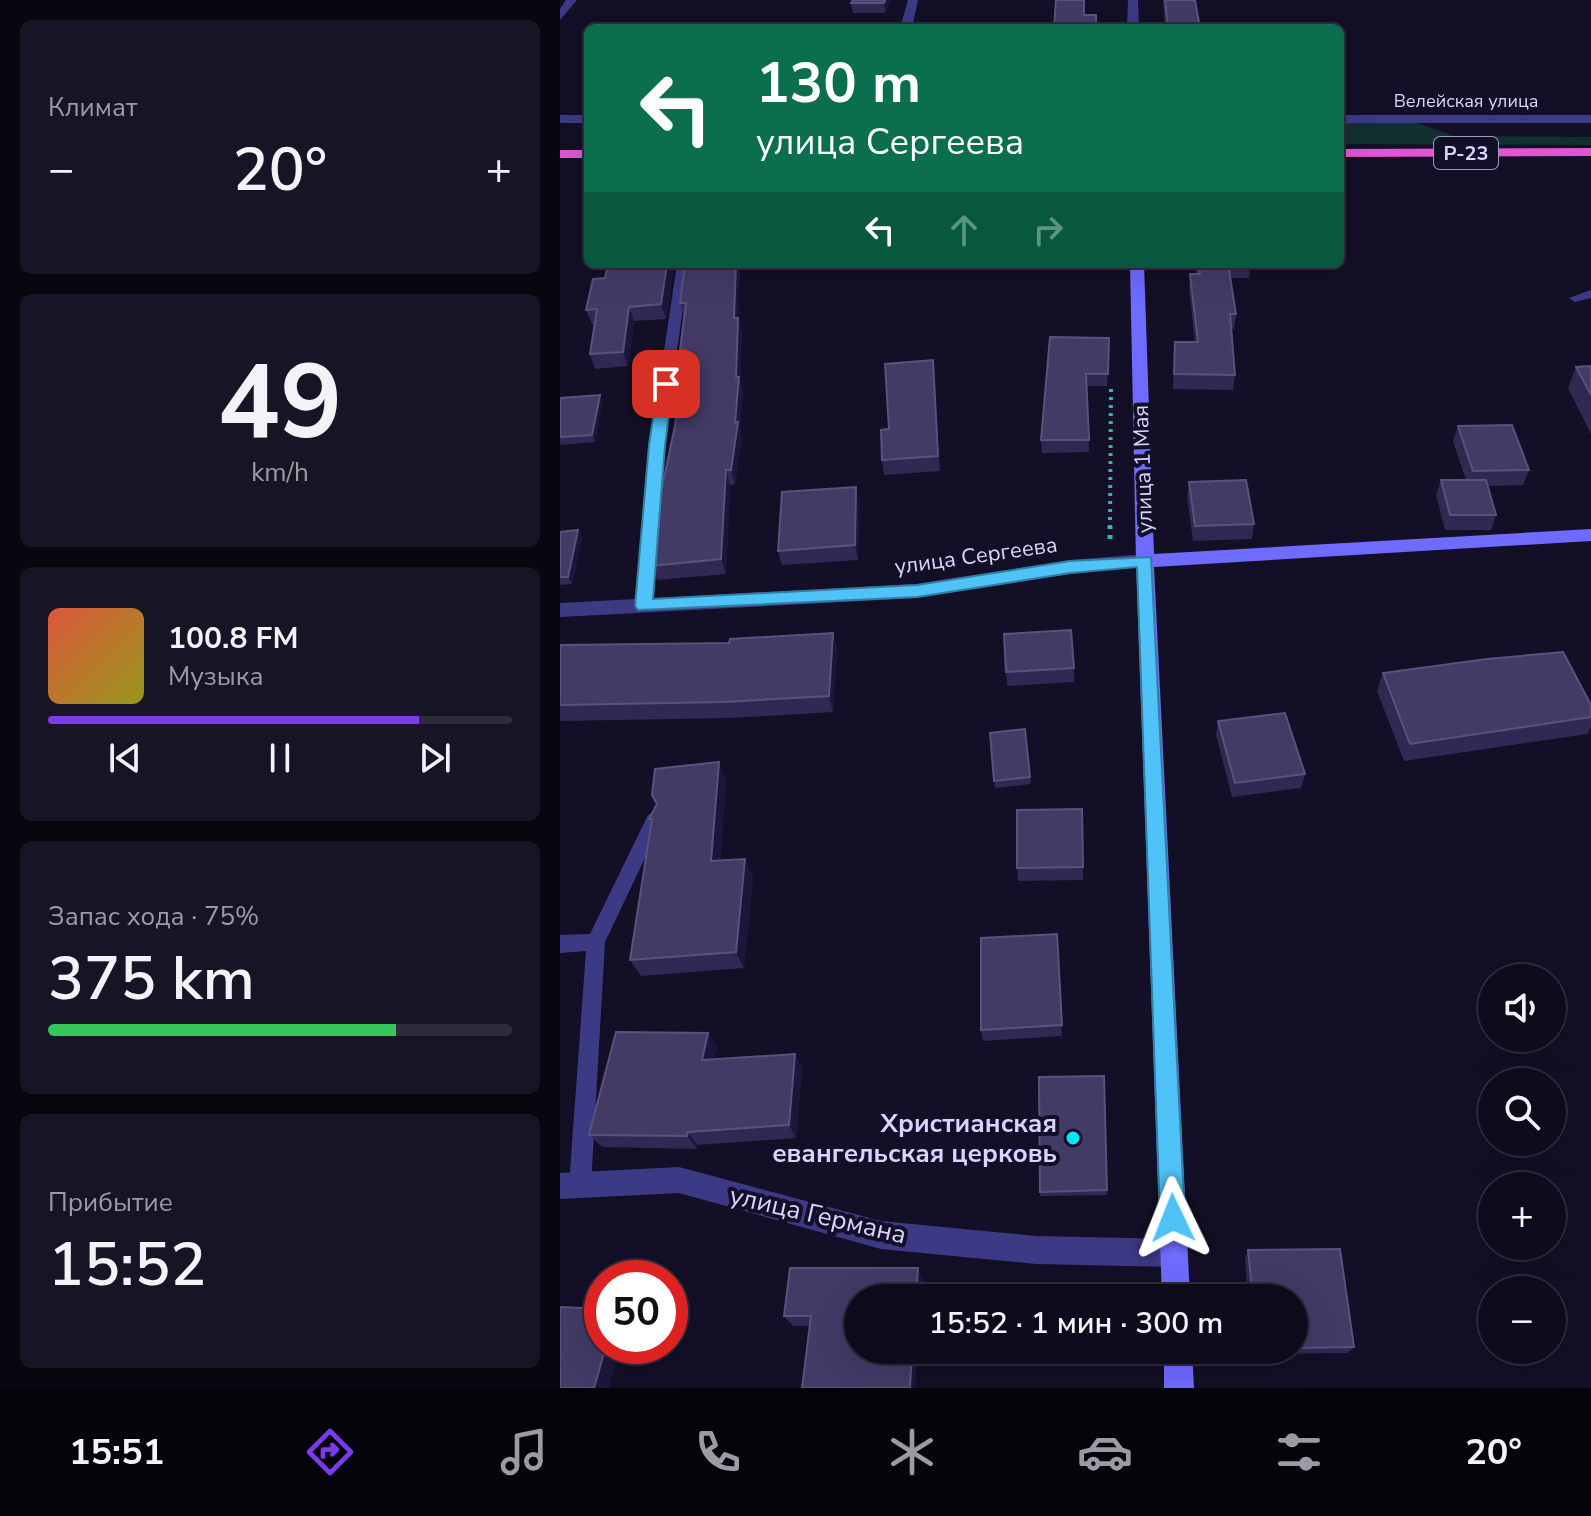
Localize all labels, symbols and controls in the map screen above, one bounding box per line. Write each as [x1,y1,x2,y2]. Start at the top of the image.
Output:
text: 130 m [756,45,921,122]
icon: left [624,56,728,160]
street label: Велейская улица [1394,89,1538,113]
text: Климат [48,90,137,125]
text: улица Сергеева [756,118,1024,167]
text: 20° [233,129,327,211]
road number: Р-23 [1434,137,1498,169]
text: − [48,140,74,200]
text: + [486,140,512,200]
icon: left [858,208,902,252]
icon: ahead [942,208,986,252]
icon: right [1026,208,1070,252]
text: 49 [218,332,342,474]
pin [632,350,700,418]
icon: arrive [644,362,688,406]
street label: улица 1 Мая [1126,404,1160,534]
text: km/h [251,455,309,490]
street label: улица Сергеева [893,530,1059,582]
text: 100.8 FM [168,618,298,659]
text: Музыка [168,659,263,694]
icon: previous [103,736,147,780]
icon: pause [258,736,302,780]
icon: next [413,736,457,780]
text: Запас хода · 75% [48,899,259,934]
text: 375 km [48,938,255,1020]
map controls [1478,964,1566,1364]
button: sound [1478,964,1566,1052]
button: search [1478,1068,1566,1156]
place label: Христианская евангельская церковь [772,1106,1057,1171]
marker: Христианская евангельская церковь [1064,1129,1082,1147]
button: + [1478,1172,1566,1260]
position arrow [1131,1176,1215,1260]
street label: улица Германа [726,1178,910,1252]
text: Прибытие [48,1185,173,1220]
text: 15:52 [48,1224,206,1306]
speed limit sign: 50 [584,1260,688,1364]
button: − [1478,1276,1566,1364]
text: 15:52 · 1 мин · 300 m [929,1303,1223,1344]
icon: directions [302,1424,358,1480]
icon: music [496,1424,552,1480]
icon: phone [690,1424,746,1480]
icon: climate [884,1424,940,1480]
icon: car [1077,1424,1133,1480]
icon: filters [1271,1424,1327,1480]
text: 15:51 [69,1428,164,1477]
text: 20° [1465,1428,1522,1477]

